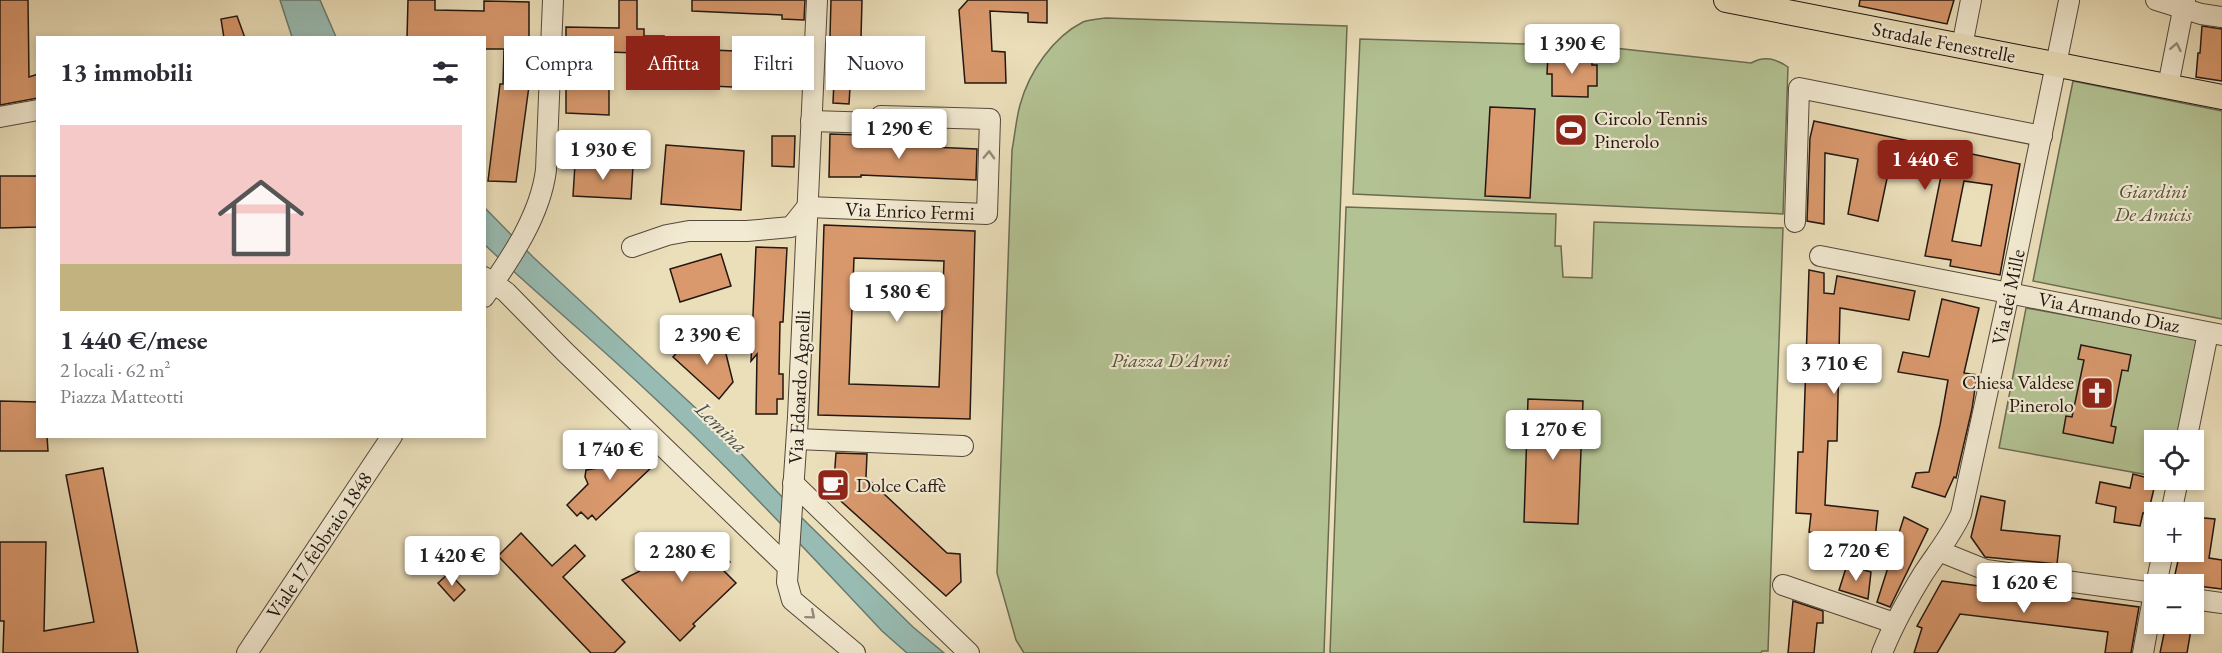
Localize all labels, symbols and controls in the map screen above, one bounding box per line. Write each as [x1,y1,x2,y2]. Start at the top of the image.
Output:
street label: Stradale Fenestrelle [1870,15,2018,69]
pin: 1 390 € [1517,24,1627,75]
text: 1 390 € [1539,30,1605,56]
chip: Compra [504,36,614,90]
chip: Affitta [626,36,720,90]
chip: Filtri [732,36,814,90]
chip: Nuovo [826,36,925,90]
one-way arrow [2169,42,2182,52]
text: 13 immobili [60,55,193,89]
icon: filters [429,56,462,89]
place label: Circolo Tennis Pinerolo [1594,105,1707,154]
pin: 1 290 € [844,109,954,160]
sports icon: Circolo Tennis Pinerolo [1553,112,1589,148]
text: 1 290 € [866,115,932,141]
pin: 1 930 € [548,130,658,181]
text: 1 930 € [570,136,636,162]
pin: 1 440 € [1870,140,1980,191]
text: 1 440 € [1892,146,1958,172]
one-way arrow [983,151,996,160]
icon: home [207,164,315,272]
park label: Giardini De Amicis [2113,178,2192,227]
street label: Via Enrico Fermi [845,196,975,226]
street label: Via dei Mille [1985,247,2031,347]
pin: 1 580 € [842,272,952,323]
text: 1 580 € [864,278,930,304]
street label: Via Armando Diaz [2036,286,2182,339]
street label: Via Edoardo Agnelli [782,309,816,465]
pin: 2 390 € [652,315,762,366]
text: 2 390 € [674,321,740,347]
text: 1 440 €/mese [60,323,208,357]
pin: 3 710 € [1779,344,1889,395]
park label: Piazza D'Armi [1111,347,1230,373]
text: 3 710 € [1801,350,1867,376]
text: 2 locali · 62 m² [60,357,171,383]
place label: Chiesa Valdese Pinerolo [1962,369,2074,418]
church icon: Chiesa Valdese Pinerolo [2079,375,2115,411]
text: Piazza Matteotti [60,383,184,409]
water label: Lemina [689,395,754,459]
pin: 1 270 € [1498,410,1608,461]
text: 1 270 € [1520,416,1586,442]
pin: 1 740 € [555,430,665,481]
map controls [2144,430,2204,634]
button: locate [2144,430,2204,490]
text: 1 740 € [577,436,643,462]
street label: Viale 17 febbraio 1848 [260,466,378,624]
cafe icon: Dolce Caffè [815,467,851,503]
place label: Dolce Caffè [856,472,946,498]
button: + [2144,502,2204,562]
pin: 2 720 € [1801,531,1911,582]
pin: 2 280 € [627,532,737,583]
pin: 1 420 € [397,536,507,587]
text: 2 720 € [1823,537,1889,563]
text: 2 280 € [649,538,715,564]
text: 1 420 € [419,542,485,568]
pin: 1 620 € [1969,563,2079,614]
text: 1 620 € [1991,569,2057,595]
button: − [2144,574,2204,634]
one-way arrow [804,608,815,619]

